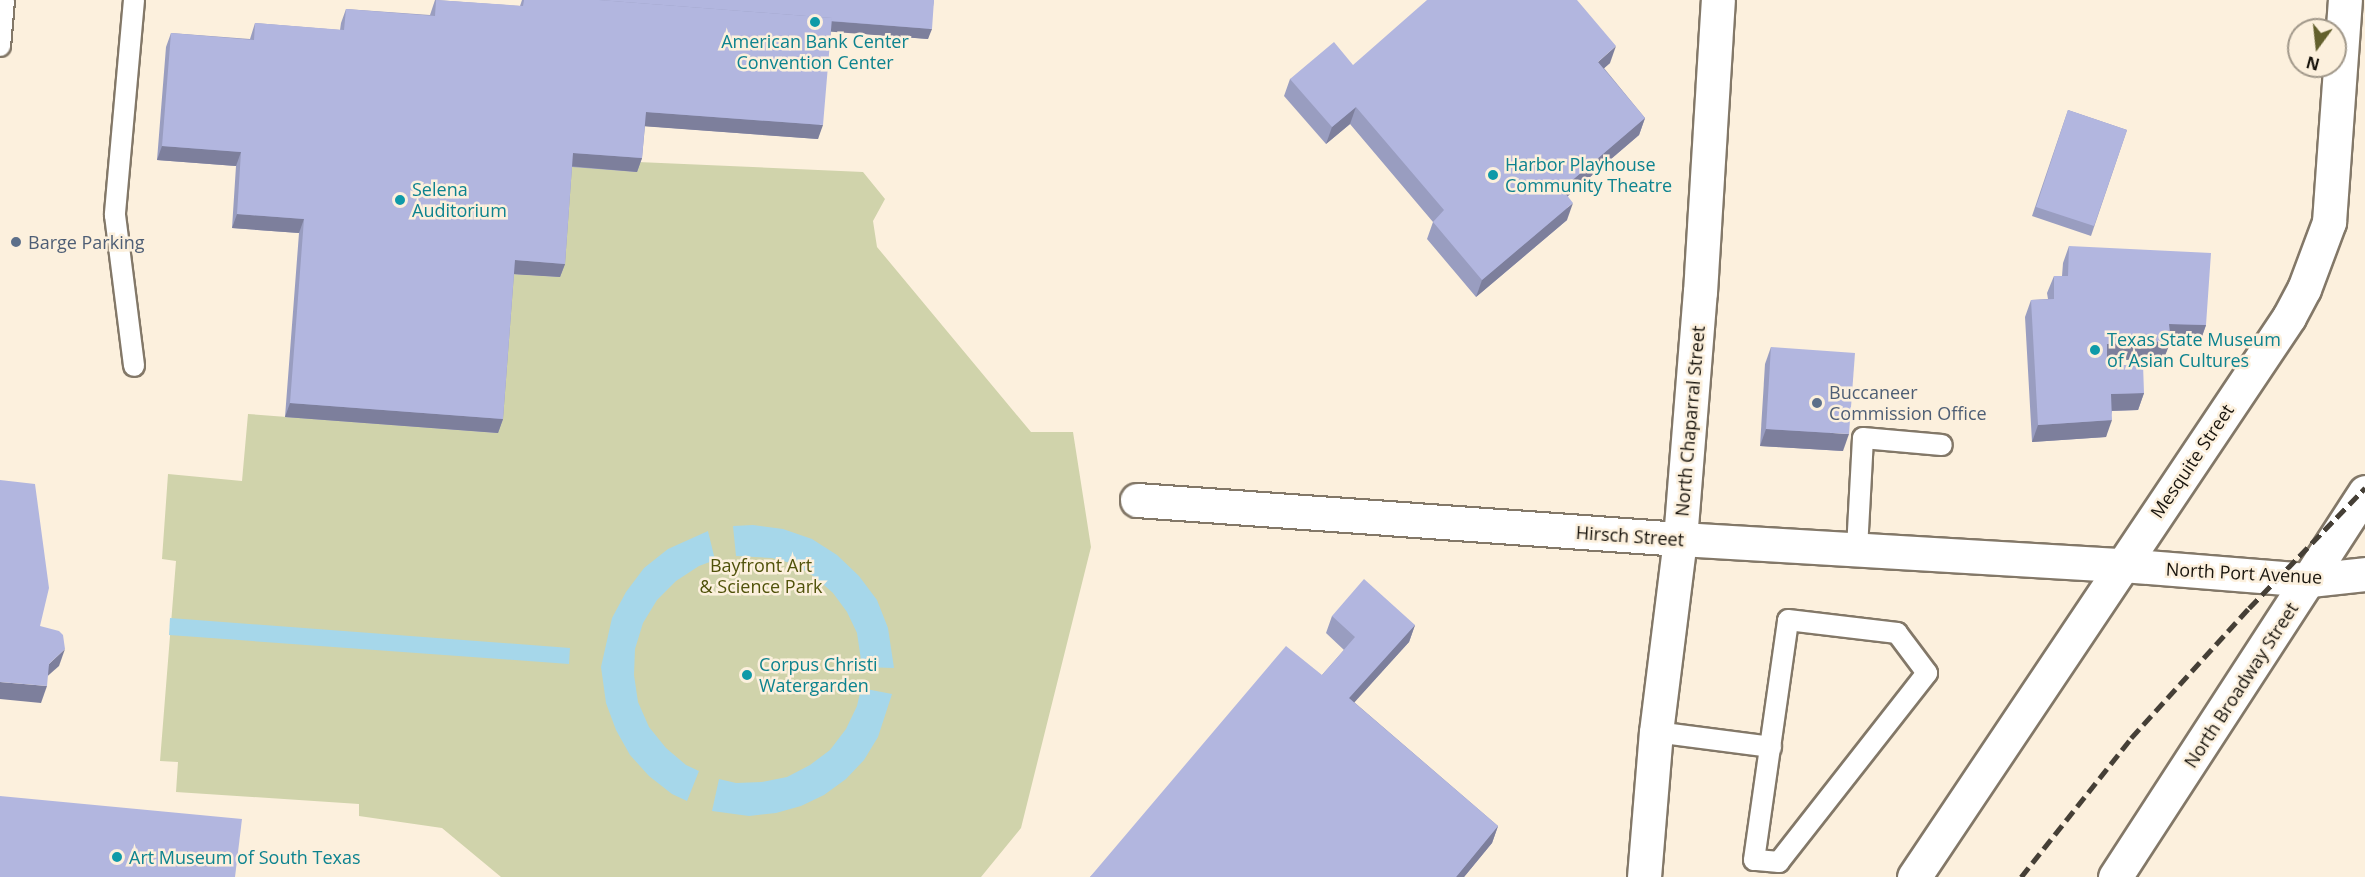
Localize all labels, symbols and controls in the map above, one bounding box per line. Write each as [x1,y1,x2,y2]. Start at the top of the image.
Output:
marker: American Bank Center Convention Center [808,15,822,29]
north arrow [2287,18,2347,78]
place label: American Bank Center Convention Center [721,31,909,74]
text: N [2304,51,2322,76]
place label: Harbor Playhouse Community Theatre [1505,154,1672,196]
marker: Harbor Playhouse Community Theatre [1486,168,1500,182]
place label: Selena Auditorium [412,179,507,222]
marker: Selena Auditorium [393,193,407,207]
place label: Barge Parking [28,231,145,253]
marker: Barge Parking [9,235,23,249]
street label: North Chaparral Street [1671,325,1709,517]
place label: Texas State Museum of Asian Cultures [2107,329,2281,372]
marker: Texas State Museum of Asian Cultures [2088,343,2102,357]
place label: Buccaneer Commission Office [1829,382,1987,424]
marker: Buccaneer Commission Office [1810,396,1824,410]
street label: Mesquite Street [2146,400,2238,522]
street label: Hirsch Street [1575,521,1685,551]
park label: Bayfront Art & Science Park [699,555,823,598]
street label: North Port Avenue [2165,558,2323,588]
street label: North Broadway Street [2179,598,2303,772]
place label: Corpus Christi Watergarden [759,654,878,696]
marker: Corpus Christi Watergarden [740,668,754,682]
place label: Art Museum of South Texas [129,846,361,868]
marker: Art Museum of South Texas [110,850,124,864]

